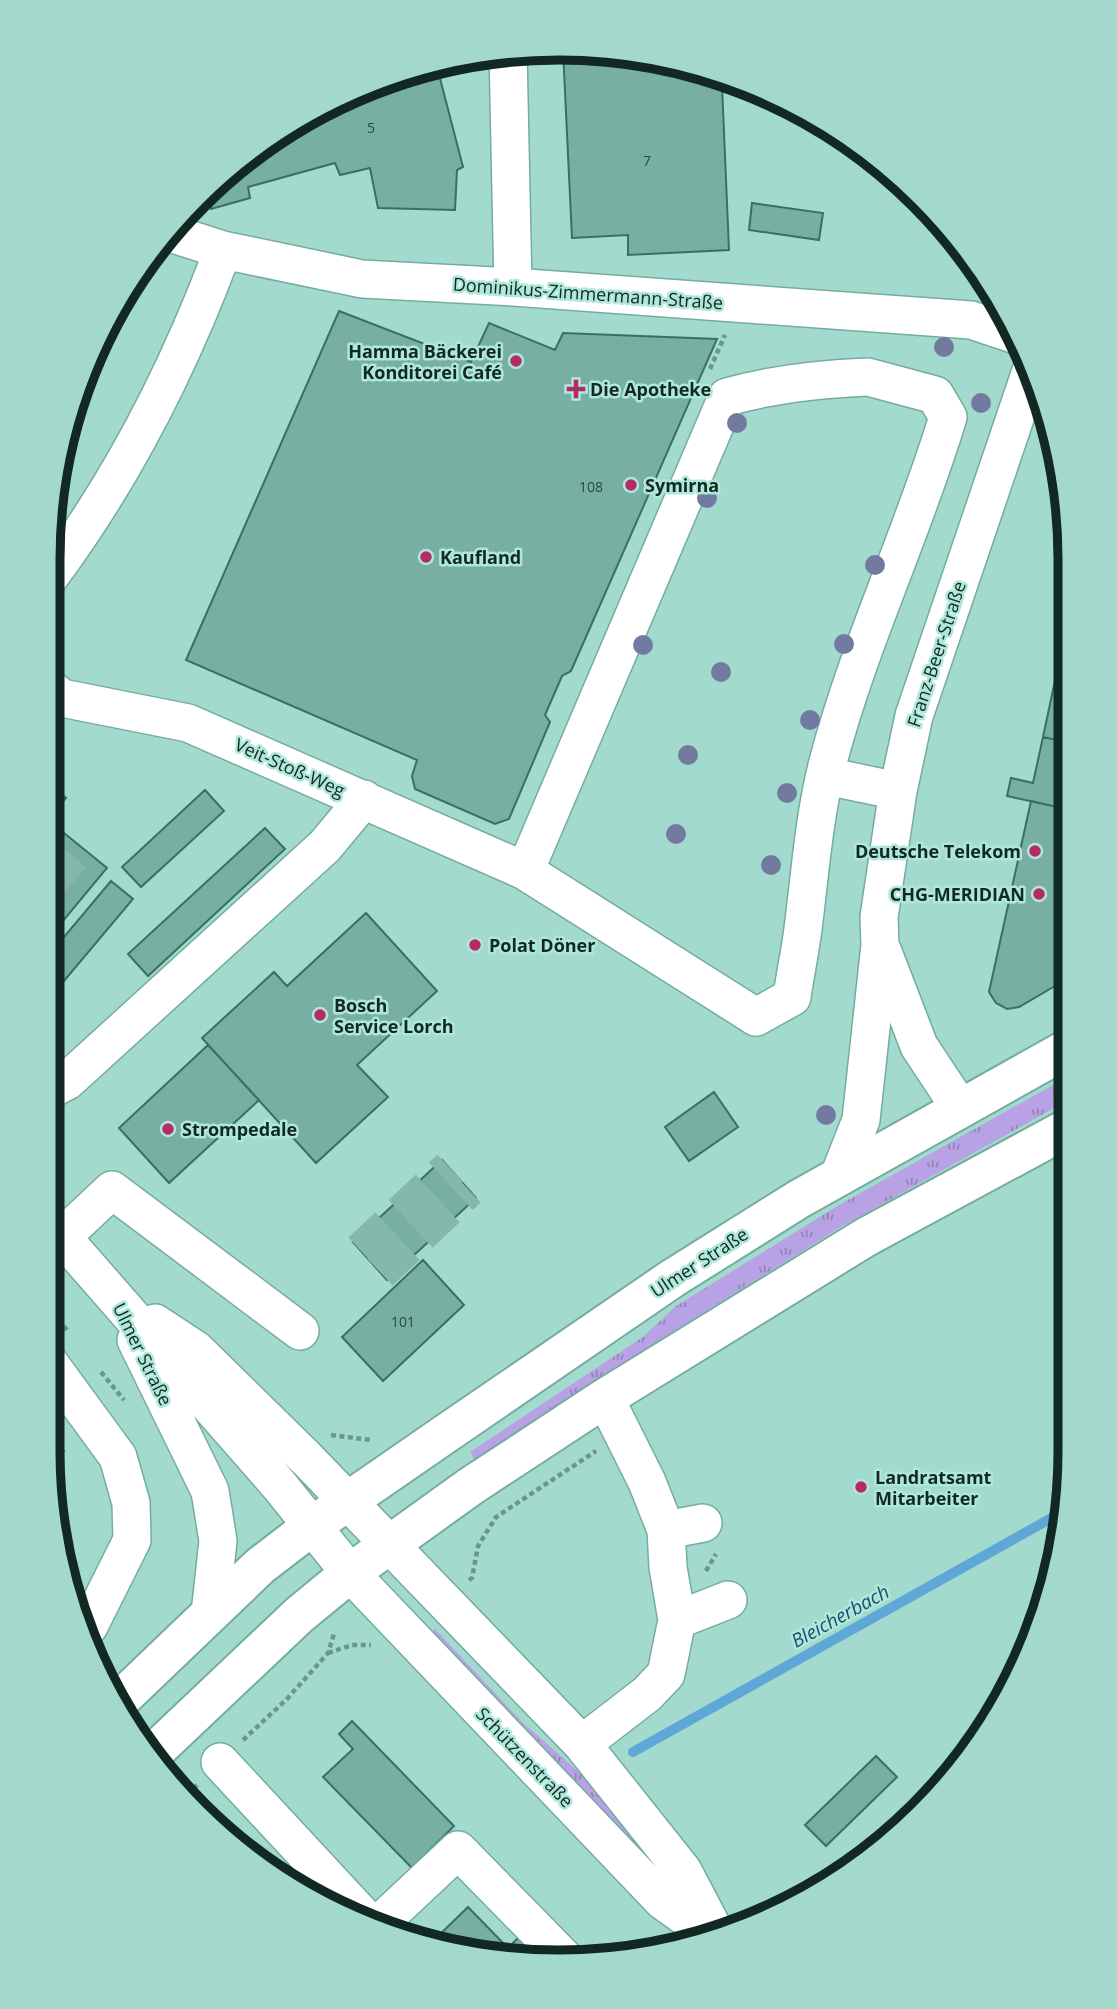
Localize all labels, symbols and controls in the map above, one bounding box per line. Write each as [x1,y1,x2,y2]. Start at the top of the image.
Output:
house number: 5 [367,118,375,137]
house number: 7 [643,151,651,170]
street label: Dominikus-Zimmermann-Straße [452,272,724,314]
place label: Hamma Bäckerei Konditorei Café [348,339,502,384]
marker: Hamma Bäckerei Konditorei Café [508,353,524,369]
place label: Die Apotheke [590,377,711,401]
marker: Die Apotheke [568,381,584,397]
place label: Symirna [645,473,719,497]
house number: 108 [579,477,603,496]
marker: Symirna [623,477,639,493]
place label: Kaufland [440,545,521,569]
marker: Kaufland [418,549,434,565]
street label: Franz-Beer-Straße [901,578,971,730]
street label: Veit-Stoß-Weg [231,732,349,802]
place label: Deutsche Telekom [855,839,1021,863]
marker: Deutsche Telekom [1027,843,1043,859]
place label: CHG-MERIDIAN [890,882,1025,906]
marker: CHG-MERIDIAN [1031,886,1047,902]
place label: Polat Döner [489,933,595,957]
marker: Polat Döner [467,937,483,953]
place label: Bosch Service Lorch [334,993,454,1038]
marker: Bosch Service Lorch [312,1007,328,1023]
place label: Strompedale [182,1117,297,1141]
marker: Strompedale [160,1121,176,1137]
street label: Ulmer Straße [646,1222,752,1302]
street label: Ulmer Straße [108,1299,178,1409]
house number: 101 [391,1312,415,1331]
place label: Landratsamt Mitarbeiter [875,1465,992,1510]
marker: Landratsamt Mitarbeiter [853,1479,869,1495]
water label: Bleicherbach [786,1578,894,1654]
street label: Schützenstraße [471,1702,579,1812]

